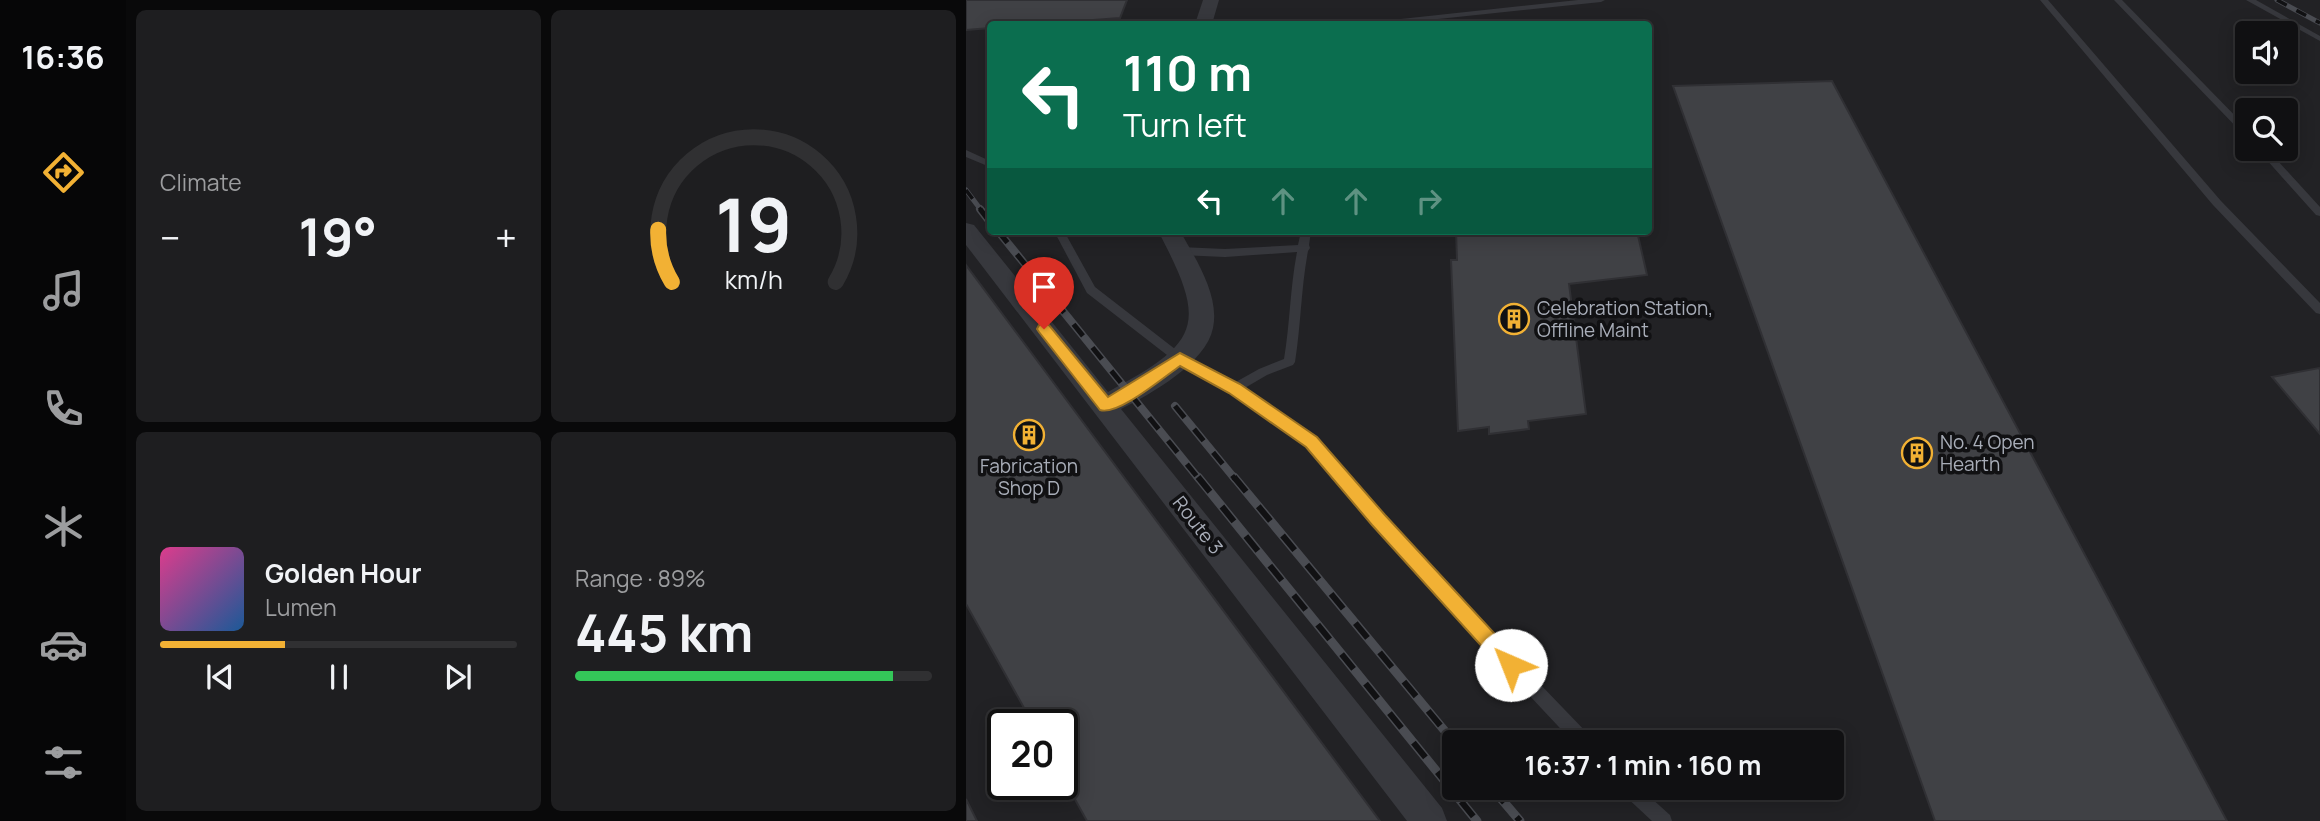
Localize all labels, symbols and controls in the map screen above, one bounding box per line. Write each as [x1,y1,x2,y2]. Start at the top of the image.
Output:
map controls [2235,21,2298,161]
button: sound [2235,21,2298,84]
text: 16:36 [21,35,105,79]
text: 110 m [1123,39,1252,106]
icon: left [1008,49,1099,140]
button: search [2235,98,2298,161]
text: Turn left [1123,103,1247,147]
icon: directions [39,148,88,197]
text: Climate [160,166,242,198]
text: 19 [715,174,792,274]
icon: left [1191,182,1229,220]
icon: ahead [1264,182,1302,220]
icon: ahead [1337,182,1375,220]
icon: right [1410,182,1448,220]
text: 19° [299,201,377,272]
text: − [160,211,181,263]
text: + [495,211,517,263]
pin [1014,257,1074,329]
text: km/h [724,262,783,297]
icon: music [39,266,88,315]
icon: arrive [1025,268,1063,306]
place label: Celebration Station, Offline Maint [1537,295,1713,343]
building icon: Celebration Station, Offline Maint [1497,302,1531,336]
icon: phone [39,384,88,433]
building icon: Fabrication Shop D [1012,418,1046,452]
place label: No. 4 Open Hearth [1940,429,2035,477]
building icon: No. 4 Open Hearth [1900,436,1934,470]
place label: Fabrication Shop D [980,453,1078,501]
street label: Route 3 [1167,491,1229,559]
icon: climate [39,502,88,551]
text: Golden Hour [265,555,422,591]
text: Range · 89% [575,562,706,594]
text: Lumen [265,591,337,623]
text: 445 km [575,597,753,668]
icon: car [39,620,88,669]
position arrow [1474,628,1548,702]
icon: previous [201,658,239,696]
icon: pause [320,658,358,696]
icon: next [439,658,477,696]
speed limit sign: 20 [987,709,1078,800]
icon: filters [39,738,88,787]
text: 16:37 · 1 min · 160 m [1525,747,1761,783]

